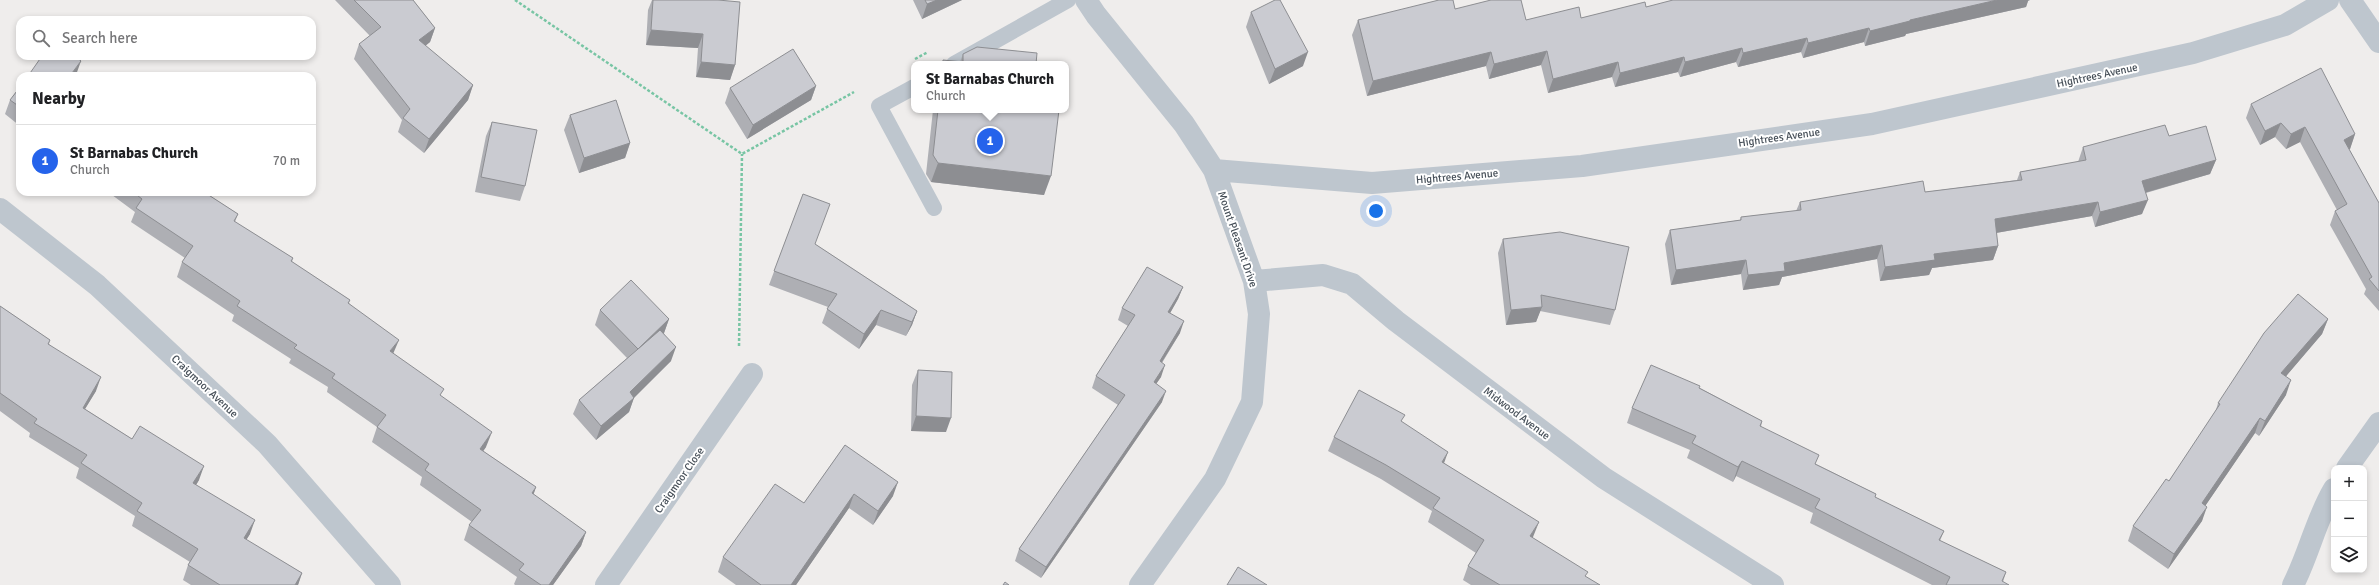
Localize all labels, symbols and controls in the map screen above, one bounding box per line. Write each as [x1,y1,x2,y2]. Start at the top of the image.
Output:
search box [16,16,316,60]
icon: search [30,27,52,49]
text: Search here [62,29,138,47]
popup [911,61,1069,113]
street label: Hightrees Avenue [2055,61,2139,90]
text: St Barnabas Church [926,70,1054,88]
text: Nearby [32,88,85,109]
text: Church [926,88,966,104]
street label: Hightrees Avenue [1737,125,1821,150]
pin: 1 [977,126,1003,156]
text: St Barnabas Church [70,144,198,162]
text: 1 [41,153,49,169]
text: 70 m [273,153,300,169]
text: Church [70,162,110,178]
street label: Hightrees Avenue [1415,166,1499,187]
street label: Mount Pleasant Drive [1215,189,1260,289]
your location [1366,201,1386,221]
street label: Craigmoor Avenue [169,352,241,420]
street label: Midwood Avenue [1481,384,1552,443]
street label: Craigmoor Close [652,445,707,516]
map controls [2331,465,2367,573]
button: + [2331,465,2367,501]
button: − [2331,501,2367,537]
button: layers [2331,537,2367,573]

